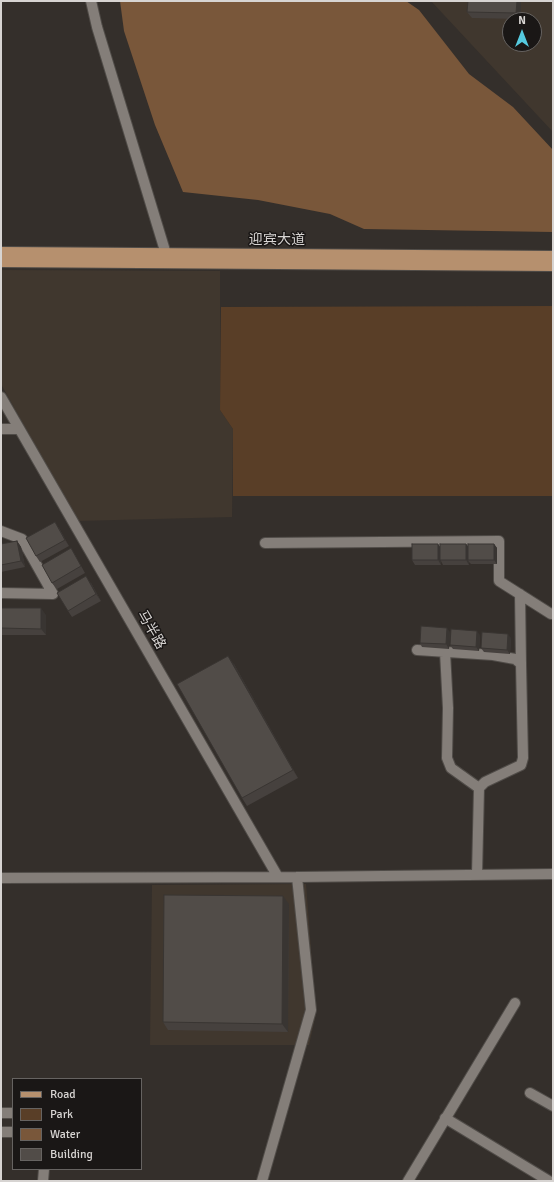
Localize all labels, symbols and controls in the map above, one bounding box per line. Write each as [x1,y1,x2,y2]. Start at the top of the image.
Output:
north arrow [502,12,542,52]
text: N [518,14,526,27]
street label: 迎宾大道 [249,232,305,248]
street label: 马半路 [133,608,169,652]
legend [12,1078,142,1170]
text: Road [50,1087,76,1102]
text: Park [50,1107,73,1122]
text: Water [50,1127,80,1142]
text: Building [50,1147,93,1162]

